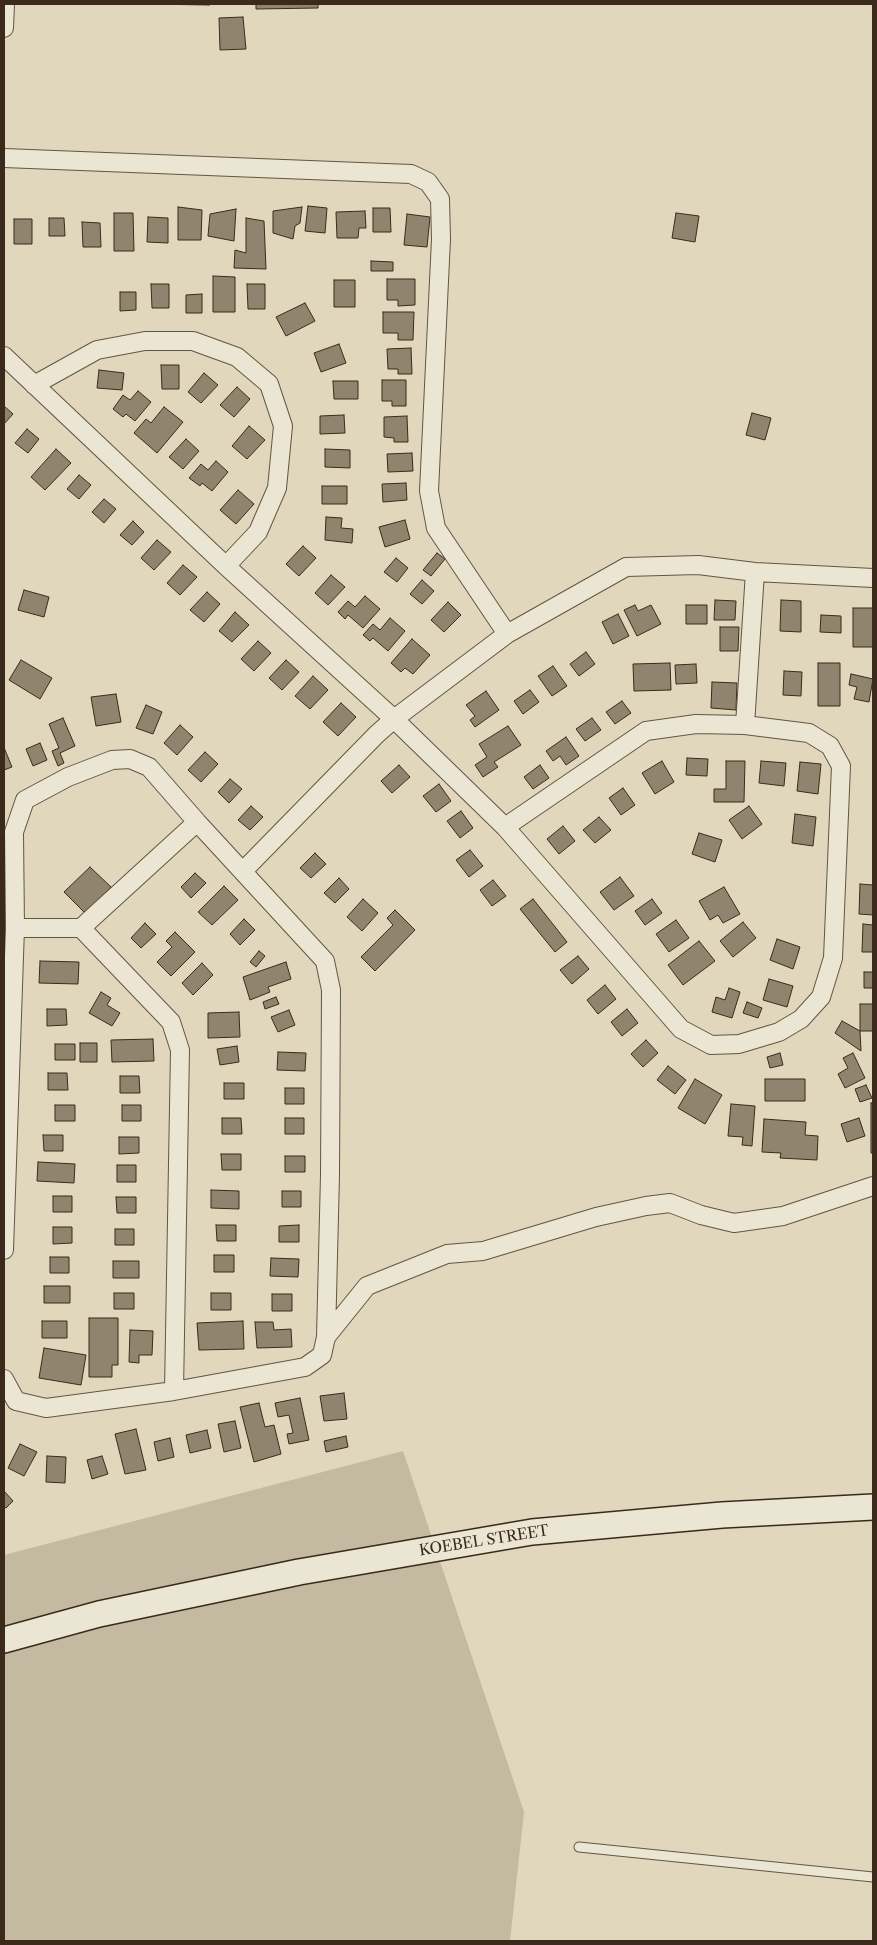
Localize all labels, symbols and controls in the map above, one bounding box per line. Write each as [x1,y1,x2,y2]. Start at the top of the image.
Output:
street label: KOEBEL STREET [418,1522,550,1560]

